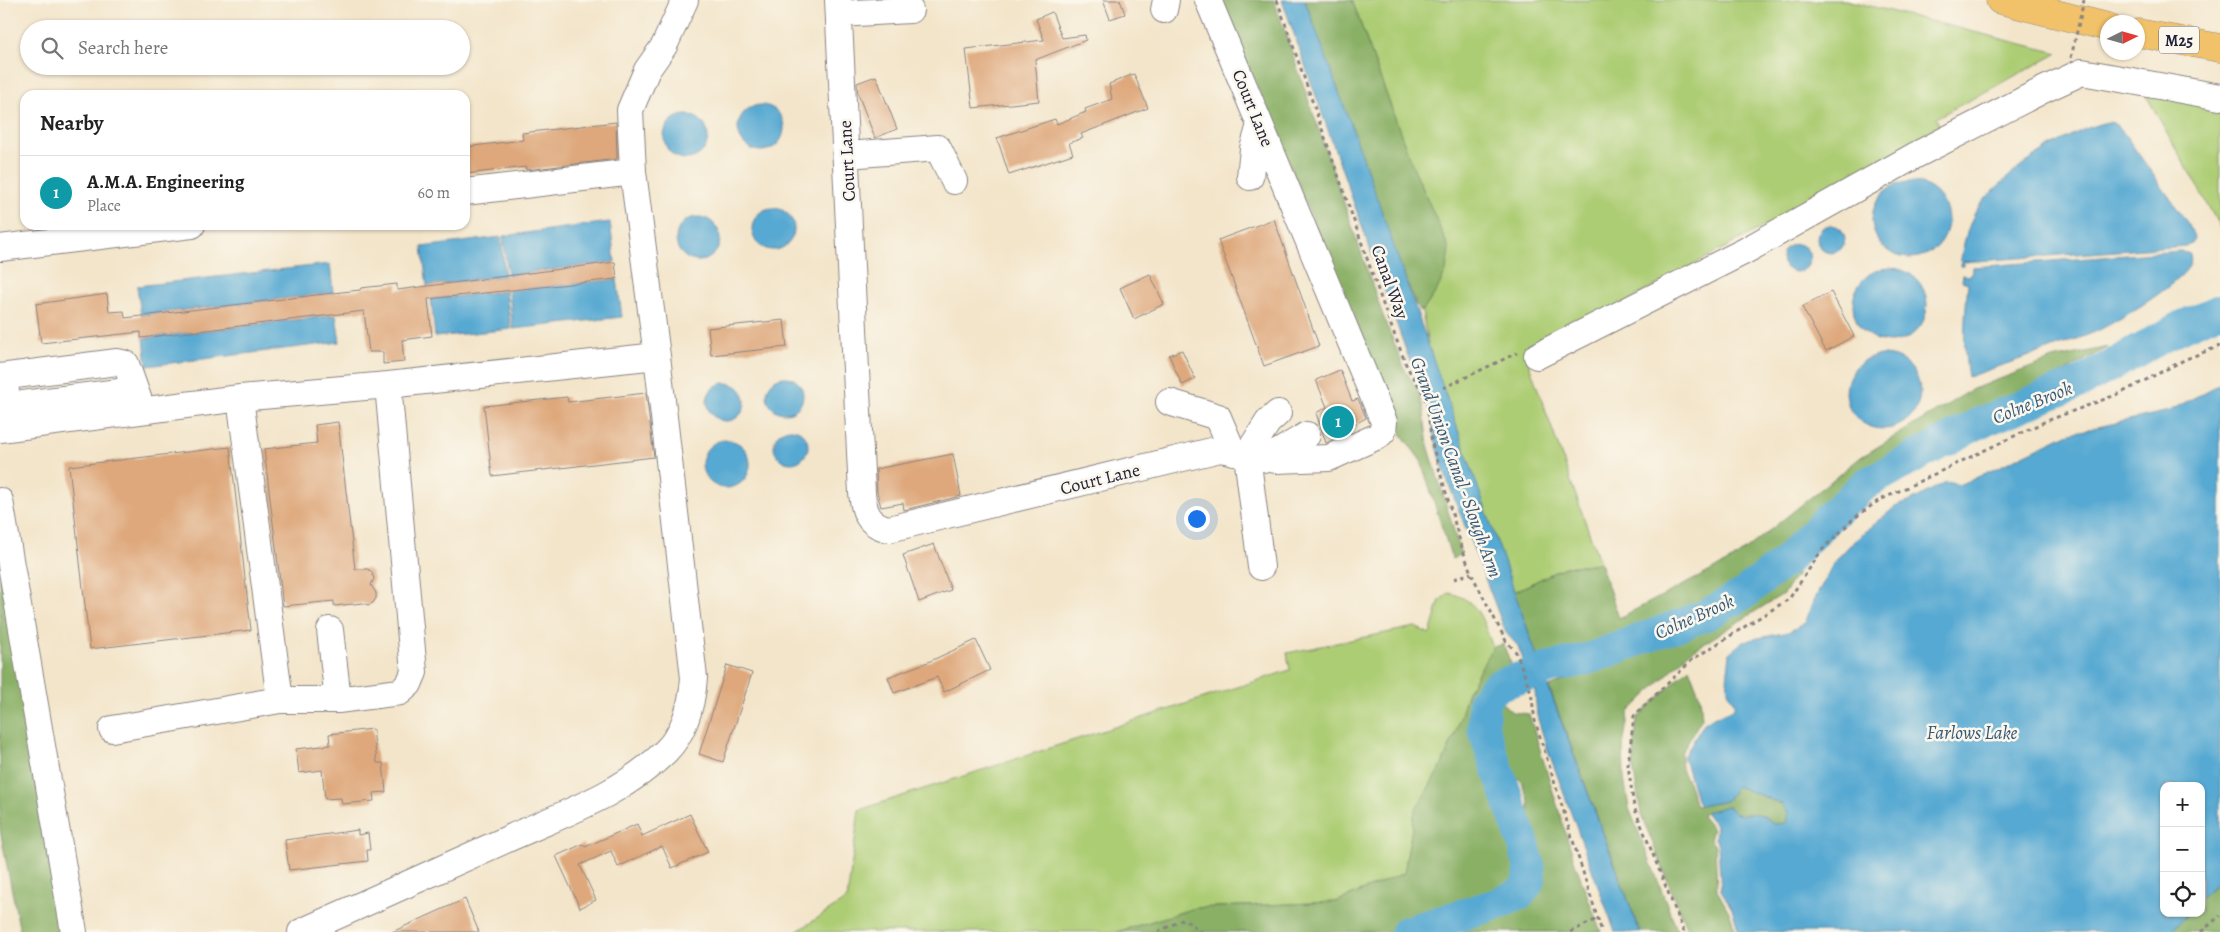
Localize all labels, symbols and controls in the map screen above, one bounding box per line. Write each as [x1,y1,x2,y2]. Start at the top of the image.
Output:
north arrow [2100,15,2145,60]
search box [20,20,470,75]
road number: M25 [2159,26,2199,54]
icon: search [38,34,66,62]
text: Search here [78,35,168,61]
street label: Court Lane [1227,66,1279,150]
text: Nearby [40,109,103,137]
street label: Court Lane [833,120,861,202]
text: A.M.A. Engineering [87,169,244,195]
text: 1 [53,182,59,204]
text: 60 m [418,182,450,204]
text: Place [87,195,121,217]
street label: Canal Way [1366,242,1415,323]
water label: Grand Union Canal - Slough Arm [1404,353,1508,581]
water label: Colne Brook [1989,375,2076,431]
pin: 1 [1322,403,1354,441]
street label: Court Lane [1058,458,1142,500]
your location [1184,506,1210,532]
water label: Colne Brook [1651,588,1738,646]
water label: Farlows Lake [1927,720,2018,746]
map controls [2160,782,2205,917]
button: + [2160,782,2205,827]
button: − [2160,827,2205,872]
button: locate [2160,872,2205,917]

